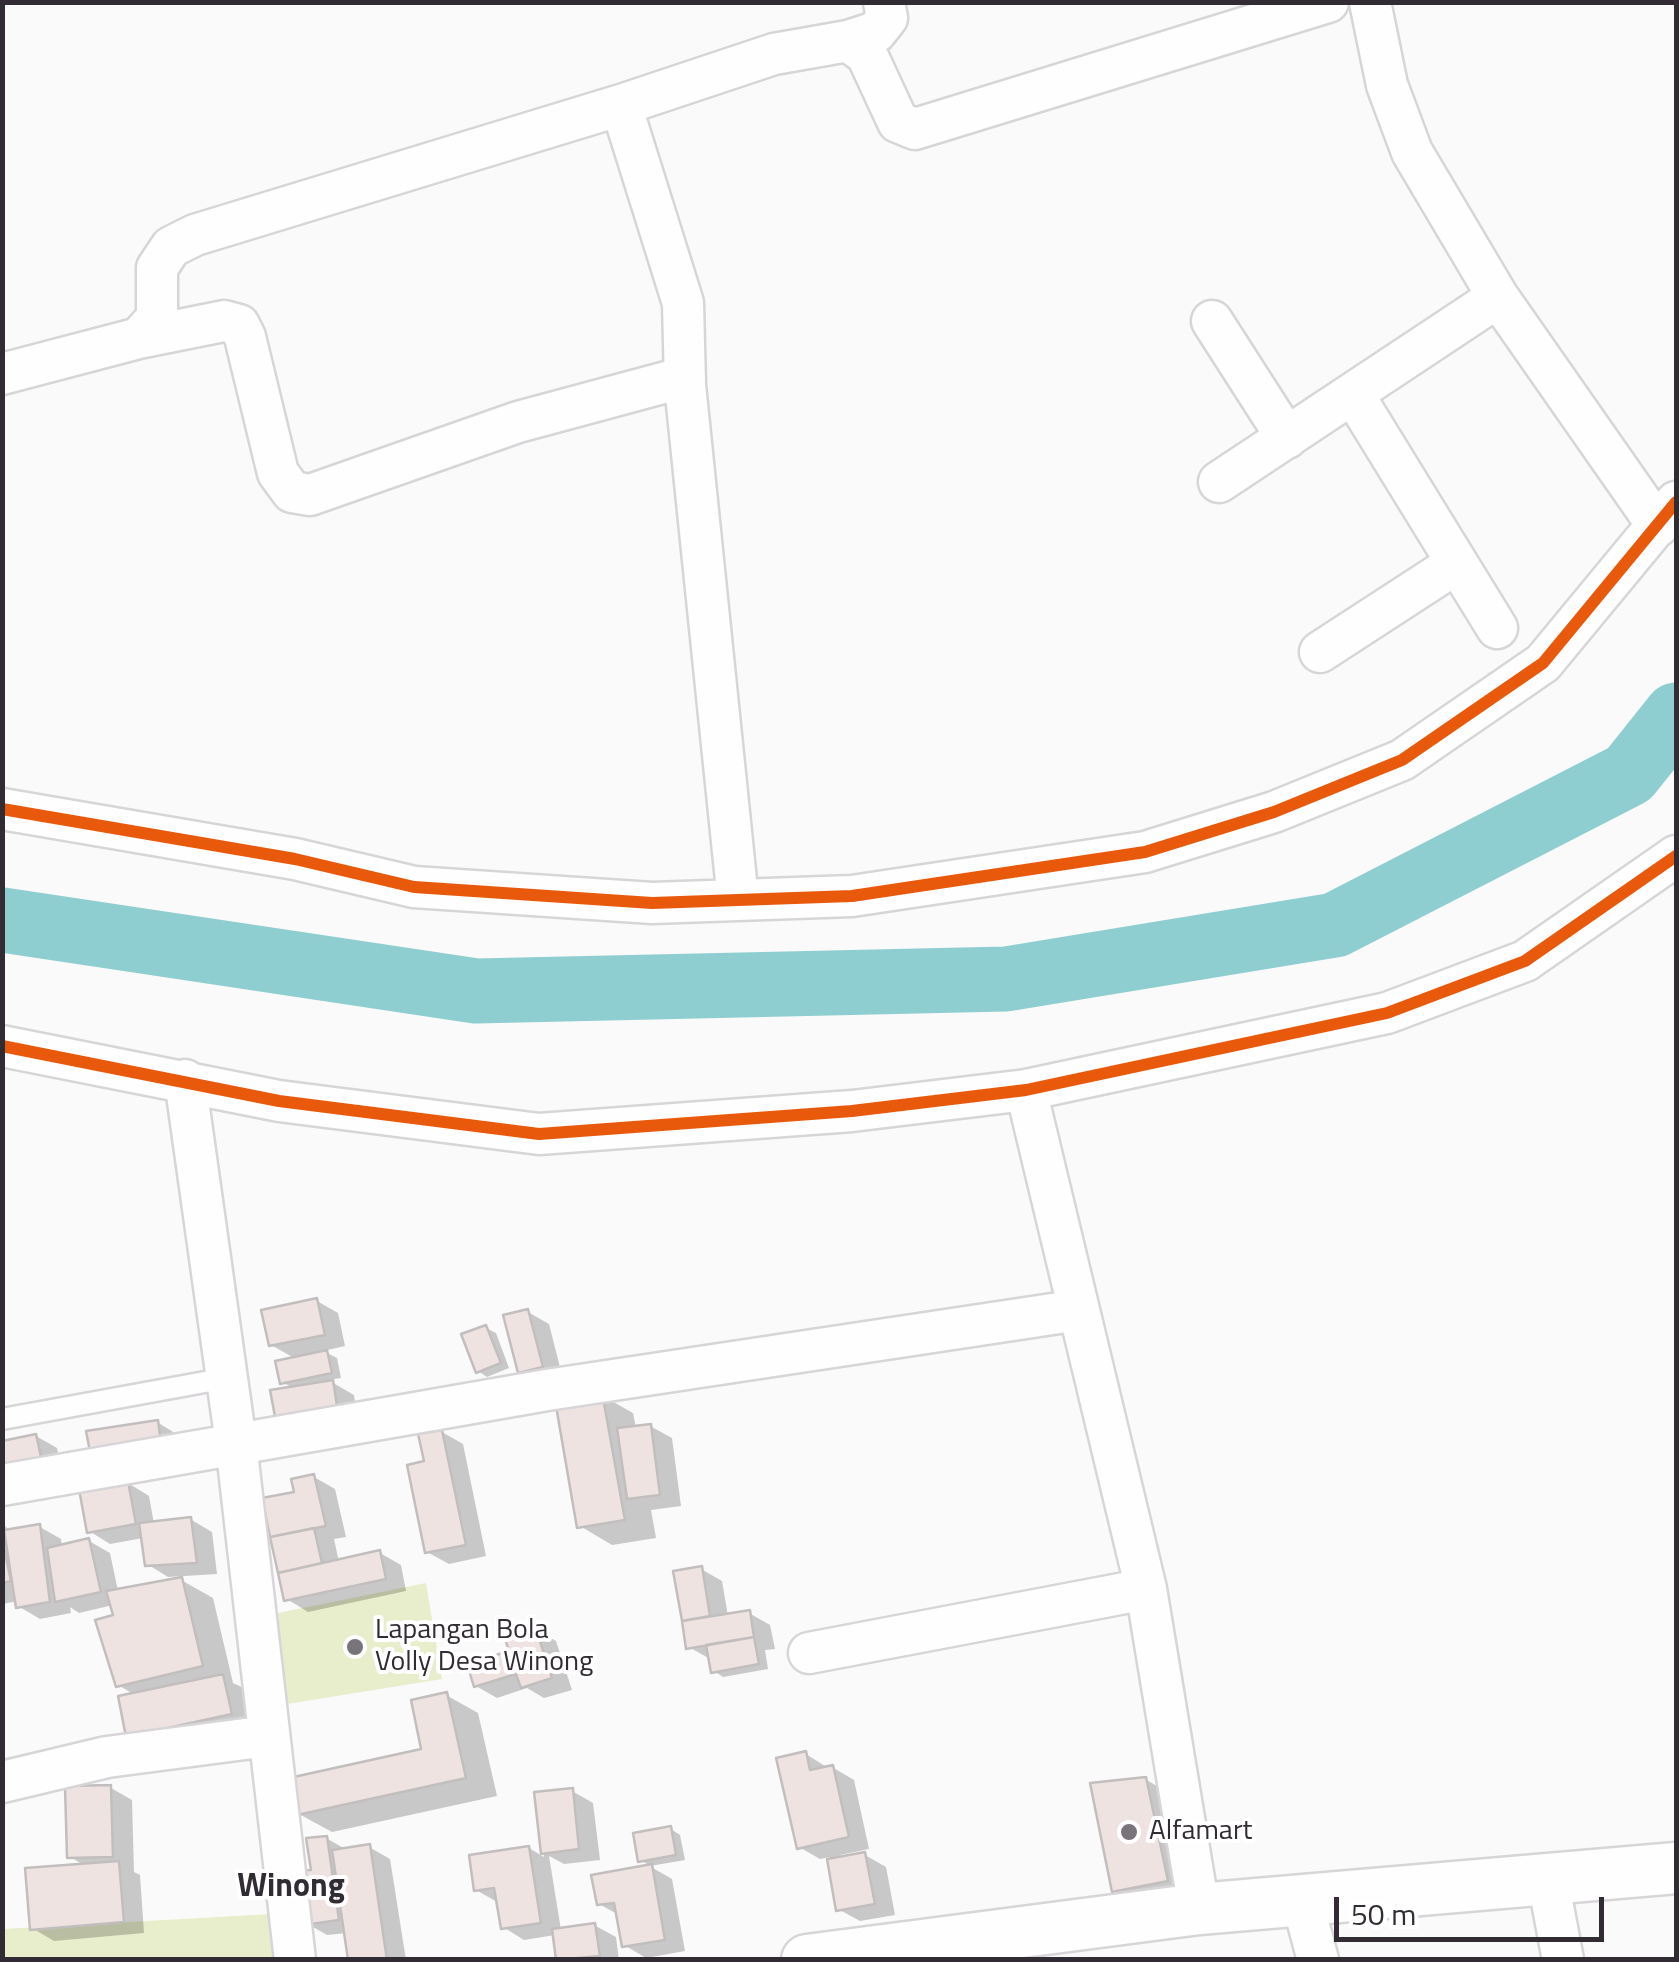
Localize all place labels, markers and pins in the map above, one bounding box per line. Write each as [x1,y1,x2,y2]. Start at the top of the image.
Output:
place label: Lapangan Bola Volly Desa Winong [375,1614,593,1680]
marker: Lapangan Bola Volly Desa Winong [344,1636,366,1658]
place label: Alfamart [1149,1815,1252,1849]
marker: Alfamart [1118,1821,1140,1843]

